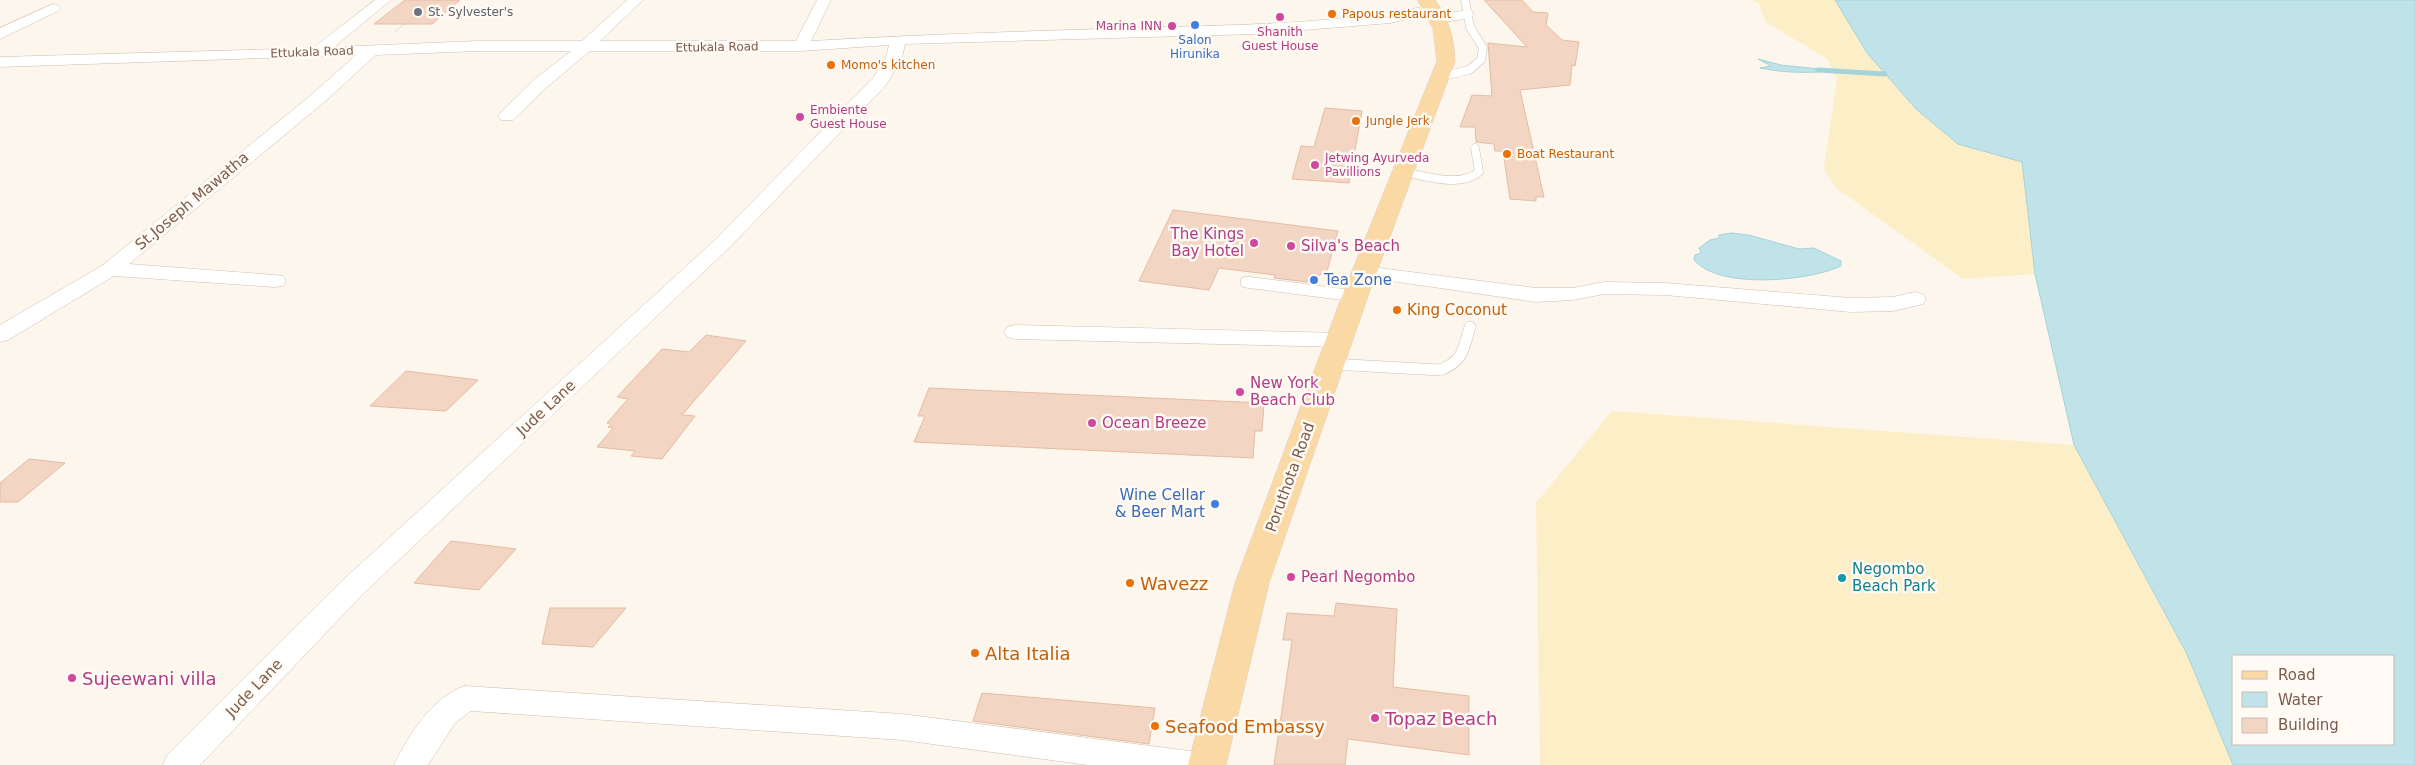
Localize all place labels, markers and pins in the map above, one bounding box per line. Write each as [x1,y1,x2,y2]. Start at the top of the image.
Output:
place label: St. Sylvester's [428,5,513,19]
marker: St. Sylvester's [412,6,424,18]
place label: Papous restaurant [1342,7,1452,21]
marker: Papous restaurant [1326,8,1338,20]
marker: Shanith Guest House [1274,11,1286,23]
place label: Marina INN [1096,19,1162,33]
marker: Salon Hirunika [1189,19,1201,31]
marker: Marina INN [1166,20,1178,32]
place label: Shanith Guest House [1242,25,1318,53]
place label: Salon Hirunika [1170,33,1220,61]
place label: Momo's kitchen [841,58,935,72]
marker: Momo's kitchen [825,59,837,71]
place label: Embiente Guest House [810,103,887,131]
marker: Embiente Guest House [794,111,806,123]
place label: Jungle Jerk [1365,114,1430,128]
marker: Jungle Jerk [1350,115,1362,127]
place label: Boat Restaurant [1517,147,1614,161]
marker: Boat Restaurant [1501,148,1513,160]
place label: Jetwing Ayurveda Pavillions [1324,151,1429,179]
marker: Jetwing Ayurveda Pavillions [1309,159,1321,171]
place label: The Kings Bay Hotel [1169,225,1244,260]
marker: The Kings Bay Hotel [1248,237,1260,249]
place label: Silva's Beach [1301,237,1400,255]
marker: Silva's Beach [1285,240,1297,252]
place label: Tea Zone [1323,271,1392,289]
marker: Tea Zone [1308,274,1320,286]
place label: King Coconut [1407,301,1507,319]
marker: King Coconut [1391,304,1403,316]
place label: New York Beach Club [1250,374,1335,409]
marker: New York Beach Club [1234,386,1246,398]
place label: Ocean Breeze [1102,414,1206,432]
marker: Ocean Breeze [1086,417,1098,429]
place label: Wine Cellar & Beer Mart [1115,486,1206,521]
marker: Wine Cellar & Beer Mart [1209,498,1221,510]
place label: Negombo Beach Park [1852,560,1936,595]
place label: Pearl Negombo [1301,568,1416,586]
marker: Pearl Negombo [1285,571,1297,583]
marker: Negombo Beach Park [1836,572,1848,584]
place label: Wavezz [1140,573,1208,594]
marker: Wavezz [1124,577,1136,589]
place label: Alta Italia [985,643,1071,664]
marker: Alta Italia [969,647,981,659]
place label: Sujeewani villa [82,668,217,689]
marker: Sujeewani villa [66,672,78,684]
place label: Topaz Beach [1384,708,1497,729]
marker: Topaz Beach [1369,712,1381,724]
place label: Seafood Embassy [1165,716,1325,737]
marker: Seafood Embassy [1149,720,1161,732]

